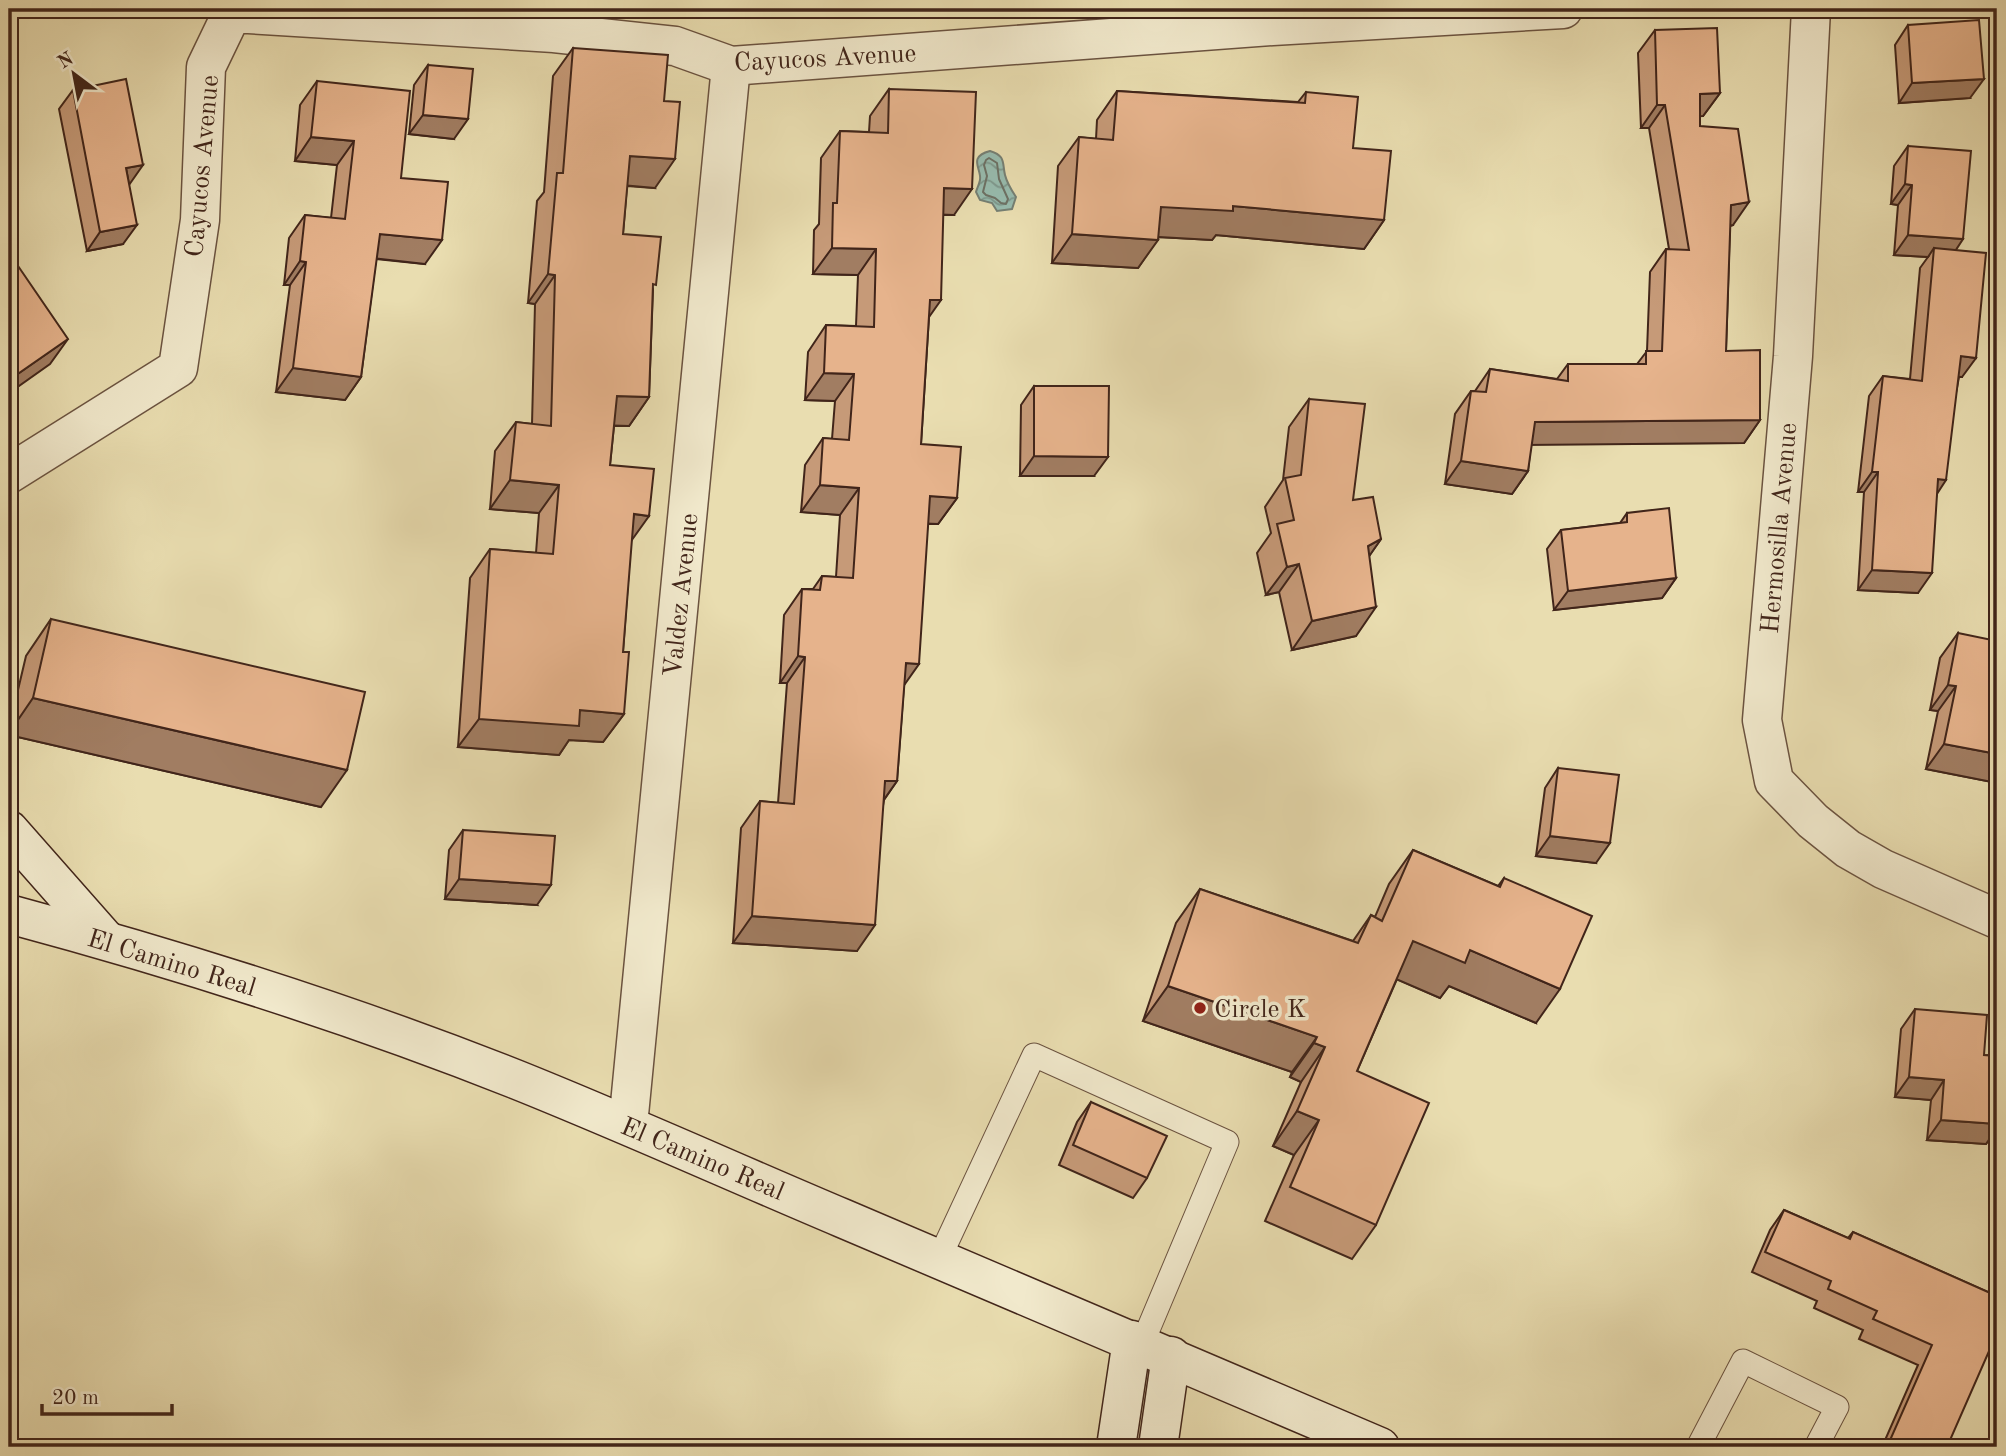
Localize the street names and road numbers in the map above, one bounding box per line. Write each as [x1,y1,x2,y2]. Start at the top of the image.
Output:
street label: Cayucos Avenue [733,41,917,77]
street label: Cayucos Avenue [182,74,224,258]
street label: Hermosilla Avenue [1758,422,1802,635]
street label: Valdez Avenue [660,512,704,678]
street label: El Camino Real [84,926,259,1002]
street label: El Camino Real [617,1114,788,1206]

